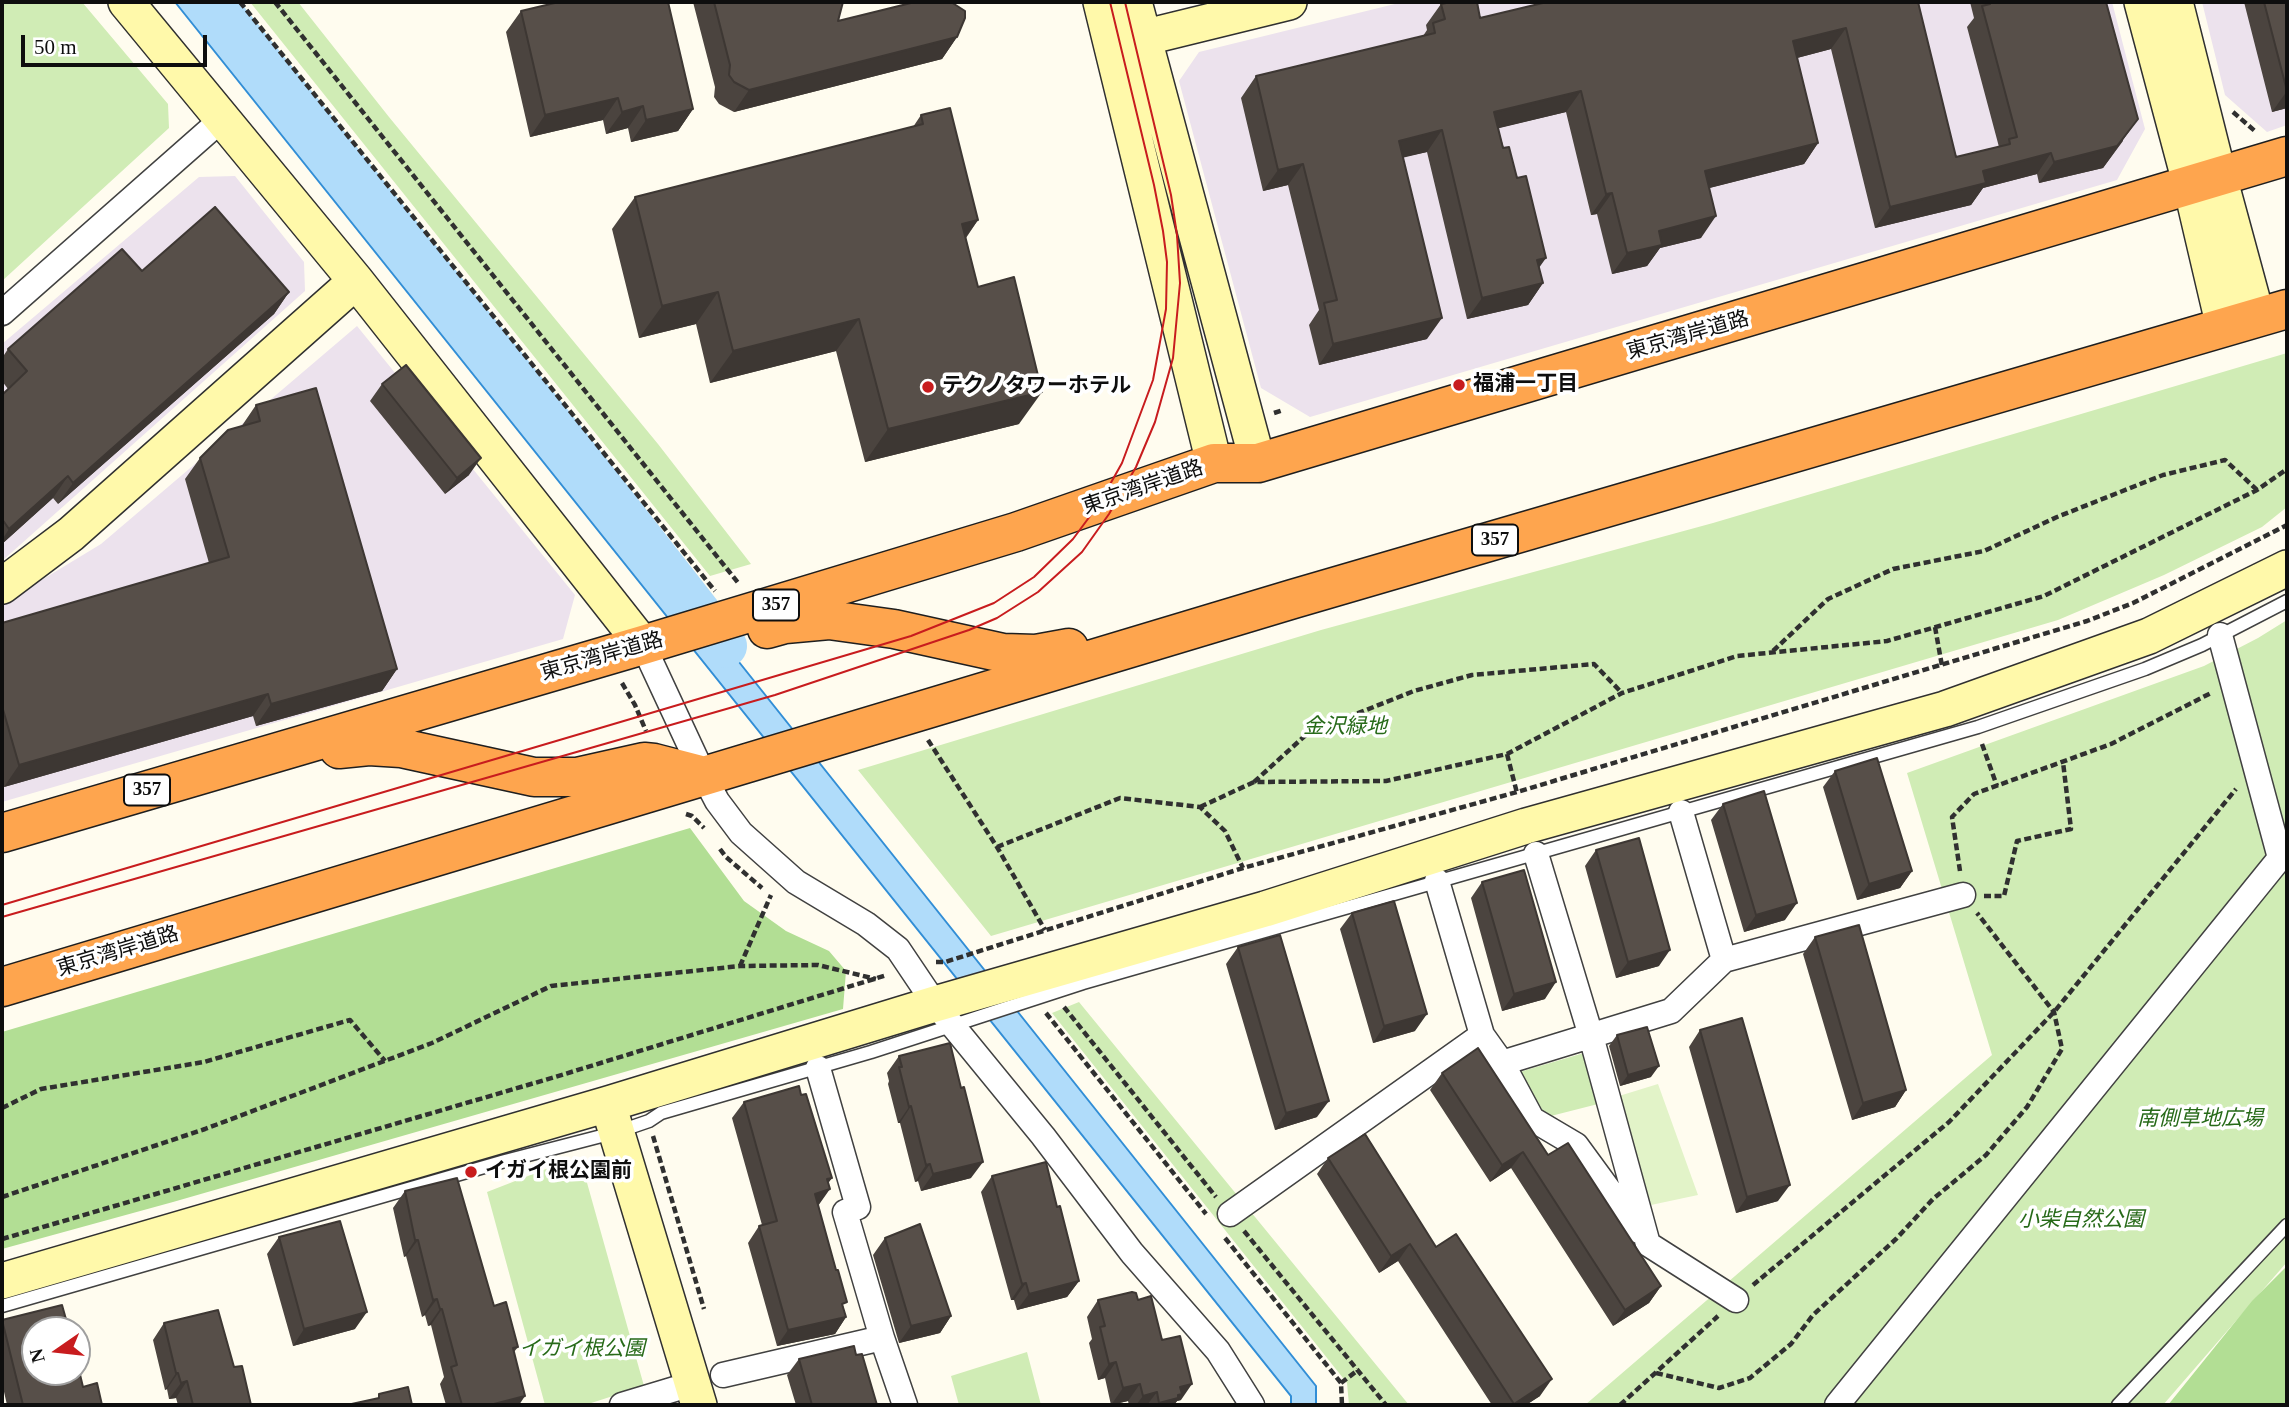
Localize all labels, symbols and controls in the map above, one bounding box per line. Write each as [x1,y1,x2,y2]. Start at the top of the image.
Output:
scale bar [24,21,210,65]
text: 50 m [34,35,77,59]
street label: 東京湾岸道路 [1624,307,1752,365]
place label: 福浦一丁目 [1473,372,1578,398]
place label: テクノタワーホテル [942,374,1131,400]
marker: 福浦一丁目 [1451,377,1467,393]
marker: テクノタワーホテル [920,379,936,395]
street label: 東京湾岸道路 [1079,456,1207,520]
road number: 357 [1472,524,1518,555]
road number: 357 [753,590,799,620]
street label: 東京湾岸道路 [538,628,666,686]
park label: 金沢緑地 [1303,714,1387,740]
road number: 357 [124,775,170,806]
street label: 東京湾岸道路 [54,922,182,982]
park label: 南側草地広場 [2137,1106,2263,1132]
place label: イガイ根公園前 [485,1159,632,1185]
marker: イガイ根公園前 [463,1164,479,1180]
park label: 小柴自然公園 [2018,1207,2144,1233]
north arrow [21,1316,91,1386]
park label: イガイ根公園 [519,1336,645,1362]
text: N [25,1347,49,1365]

